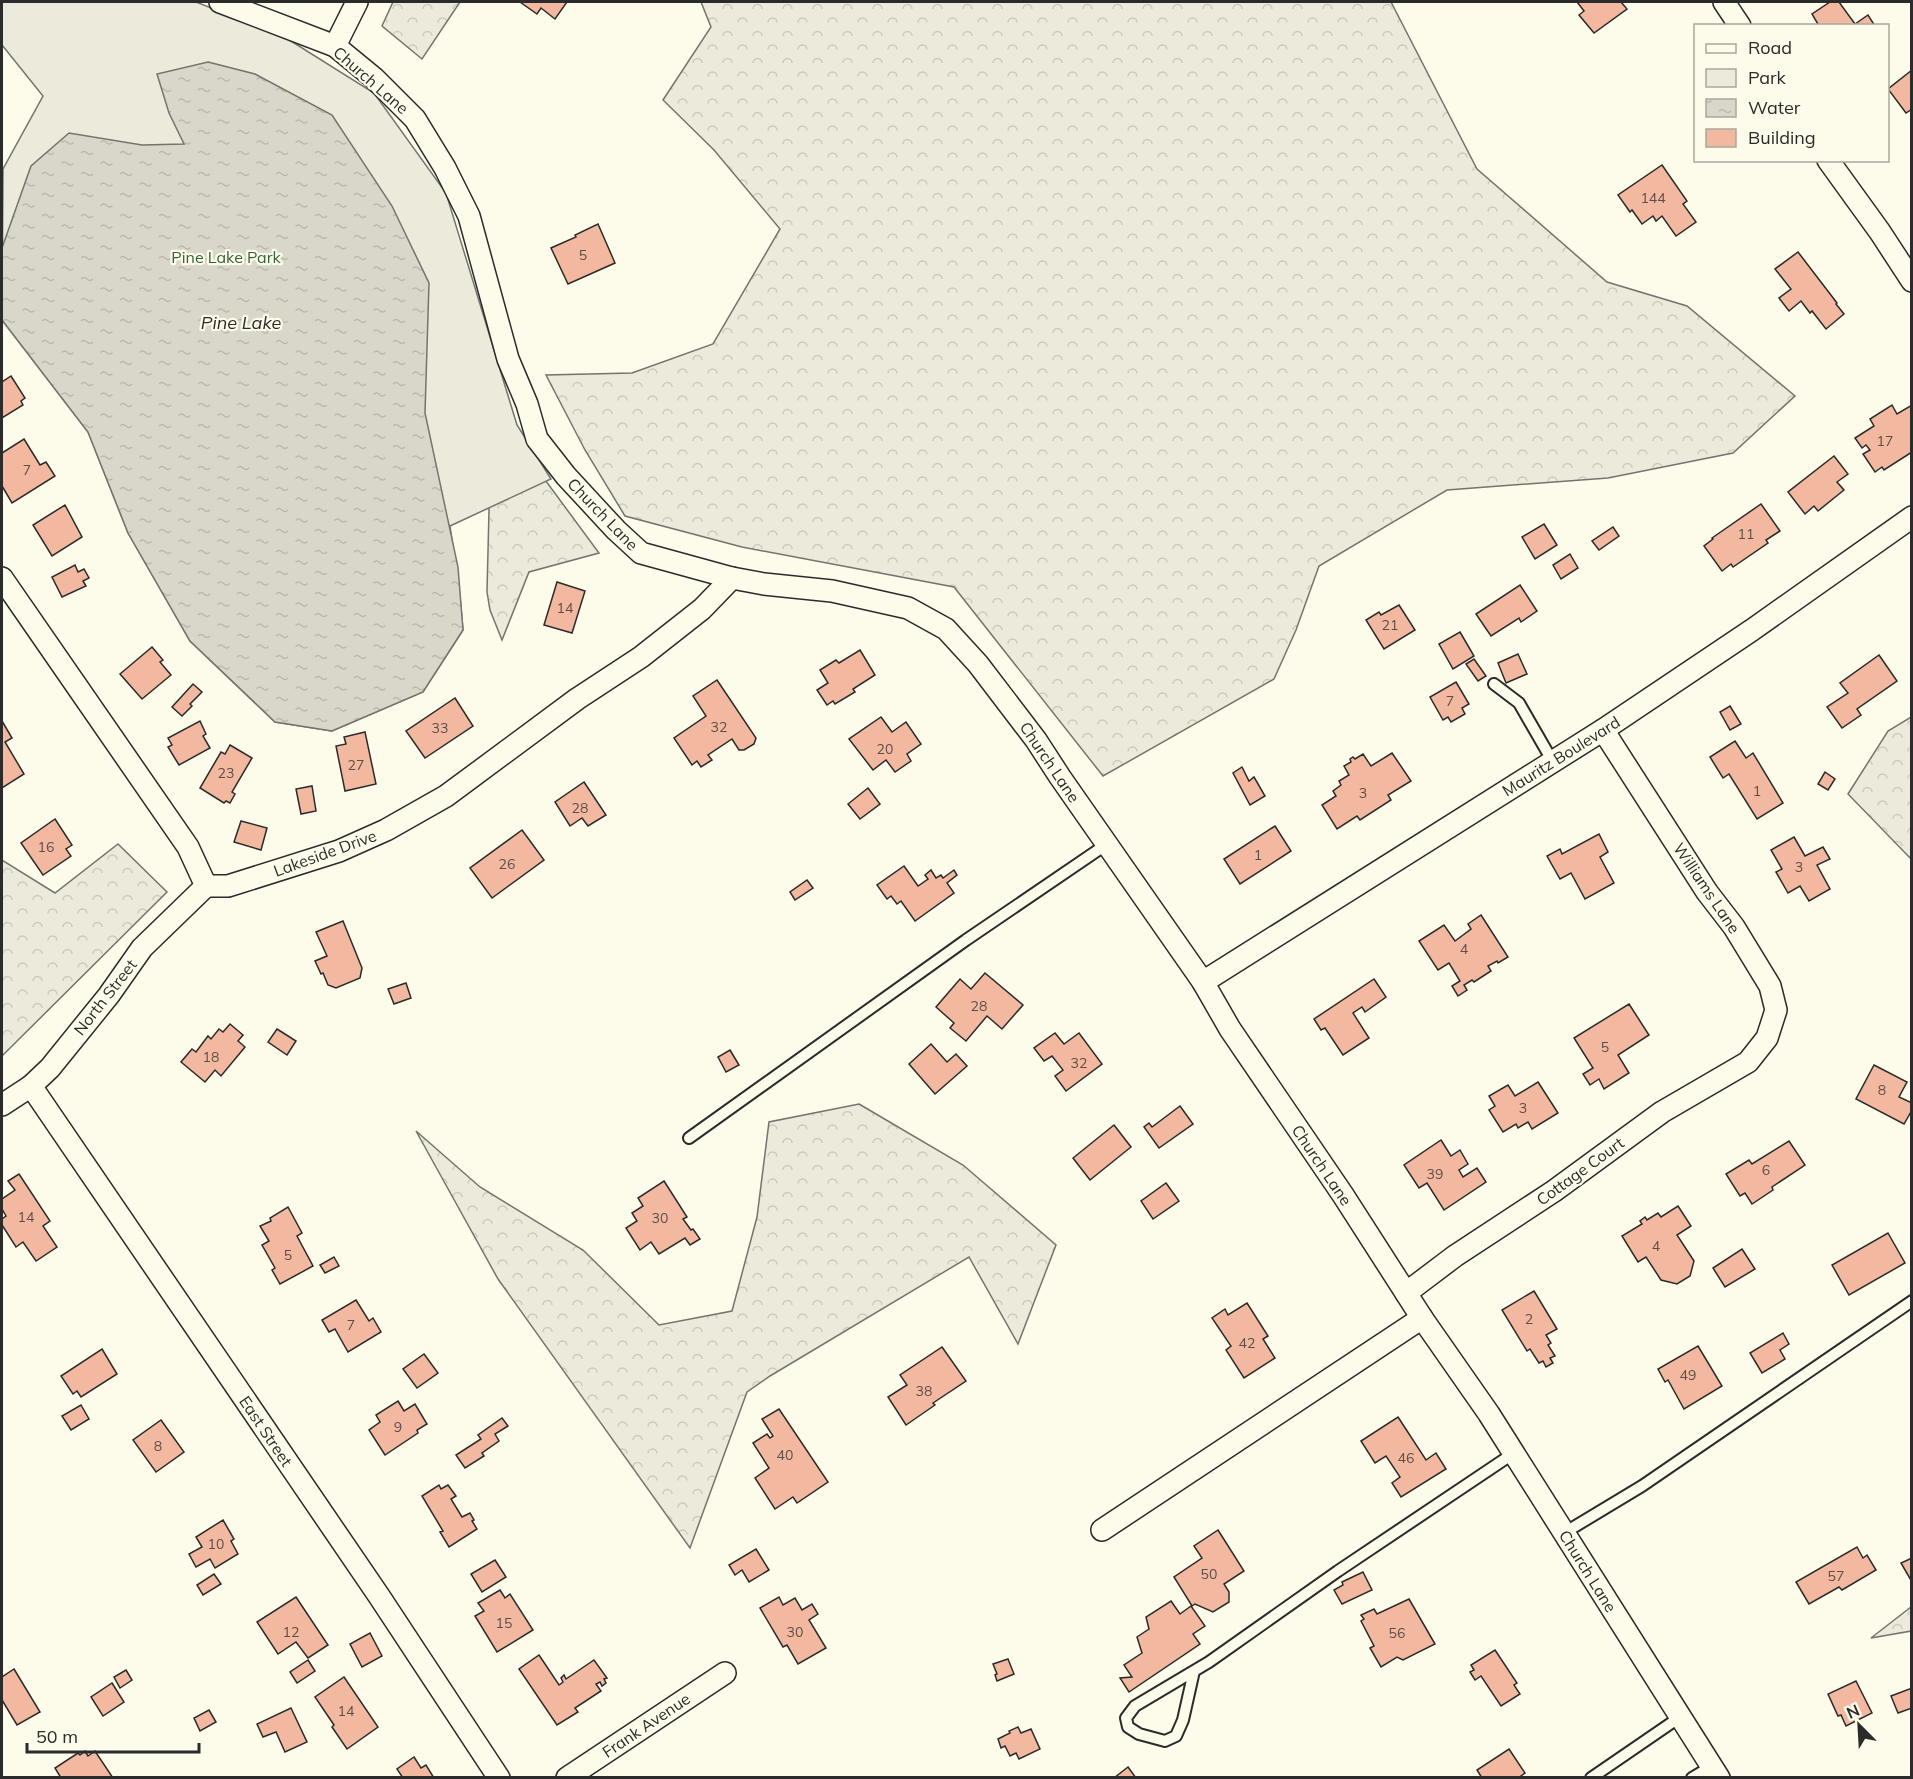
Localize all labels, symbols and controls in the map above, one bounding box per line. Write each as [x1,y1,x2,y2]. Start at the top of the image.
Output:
legend [1694,24,1889,162]
text: Road [1748,36,1792,59]
street label: Church Lane [329,42,413,118]
text: Park [1748,66,1787,89]
text: Water [1748,96,1801,119]
text: Building [1748,126,1816,149]
house number: 144 [1640,189,1666,207]
house number: 5 [579,246,587,264]
park label: Pine Lake Park [171,247,281,267]
water label: Pine Lake [201,311,281,334]
house number: 17 [1877,432,1893,450]
house number: 7 [23,461,31,479]
street label: Church Lane [563,474,643,554]
house number: 11 [1738,525,1754,543]
house number: 14 [557,599,574,617]
house number: 21 [1382,616,1398,634]
house number: 7 [1446,692,1454,710]
street label: Mauritz Boulevard [1498,712,1624,800]
house number: 32 [711,718,727,736]
street label: Church Lane [1016,718,1084,806]
house number: 33 [432,719,448,737]
house number: 20 [877,740,893,758]
house number: 27 [348,756,364,774]
house number: 23 [218,764,234,782]
house number: 1 [1753,782,1761,800]
house number: 3 [1359,784,1367,802]
house number: 28 [572,799,588,817]
street label: Lakeside Drive [271,825,379,881]
house number: 16 [38,838,54,856]
street label: Williams Lane [1669,839,1745,937]
house number: 1 [1254,846,1262,864]
house number: 26 [499,855,515,873]
house number: 3 [1795,858,1803,876]
house number: 4 [1460,940,1469,958]
street label: North Street [69,955,141,1039]
house number: 28 [971,997,987,1015]
house number: 5 [1601,1038,1609,1056]
house number: 18 [203,1048,219,1066]
house number: 32 [1071,1054,1087,1072]
house number: 8 [1878,1081,1886,1099]
house number: 3 [1519,1099,1527,1117]
street label: Church Lane [1288,1121,1356,1209]
street label: Cottage Court [1532,1132,1628,1209]
house number: 6 [1762,1161,1770,1179]
house number: 39 [1427,1165,1443,1183]
house number: 14 [18,1208,35,1226]
house number: 30 [652,1209,668,1227]
house number: 4 [1652,1237,1661,1255]
house number: 5 [284,1246,292,1264]
house number: 2 [1525,1310,1533,1328]
house number: 7 [347,1316,355,1334]
house number: 42 [1239,1334,1255,1352]
house number: 49 [1680,1366,1696,1384]
house number: 38 [916,1382,932,1400]
street label: East Street [235,1392,297,1470]
house number: 9 [394,1418,402,1436]
house number: 8 [154,1437,162,1455]
house number: 40 [777,1446,793,1464]
house number: 46 [1398,1449,1414,1467]
street label: Church Lane [1555,1526,1621,1616]
house number: 10 [208,1535,224,1553]
house number: 50 [1201,1565,1217,1583]
house number: 57 [1828,1567,1844,1585]
house number: 15 [496,1614,512,1632]
house number: 12 [283,1623,299,1641]
house number: 30 [787,1623,803,1641]
house number: 56 [1389,1624,1405,1642]
street label: Frank Avenue [598,1688,694,1762]
north arrow [1829,1695,1889,1755]
text: N [1843,1700,1862,1723]
house number: 14 [338,1702,355,1720]
scale bar [27,1716,200,1754]
text: 50 m [36,1725,78,1748]

